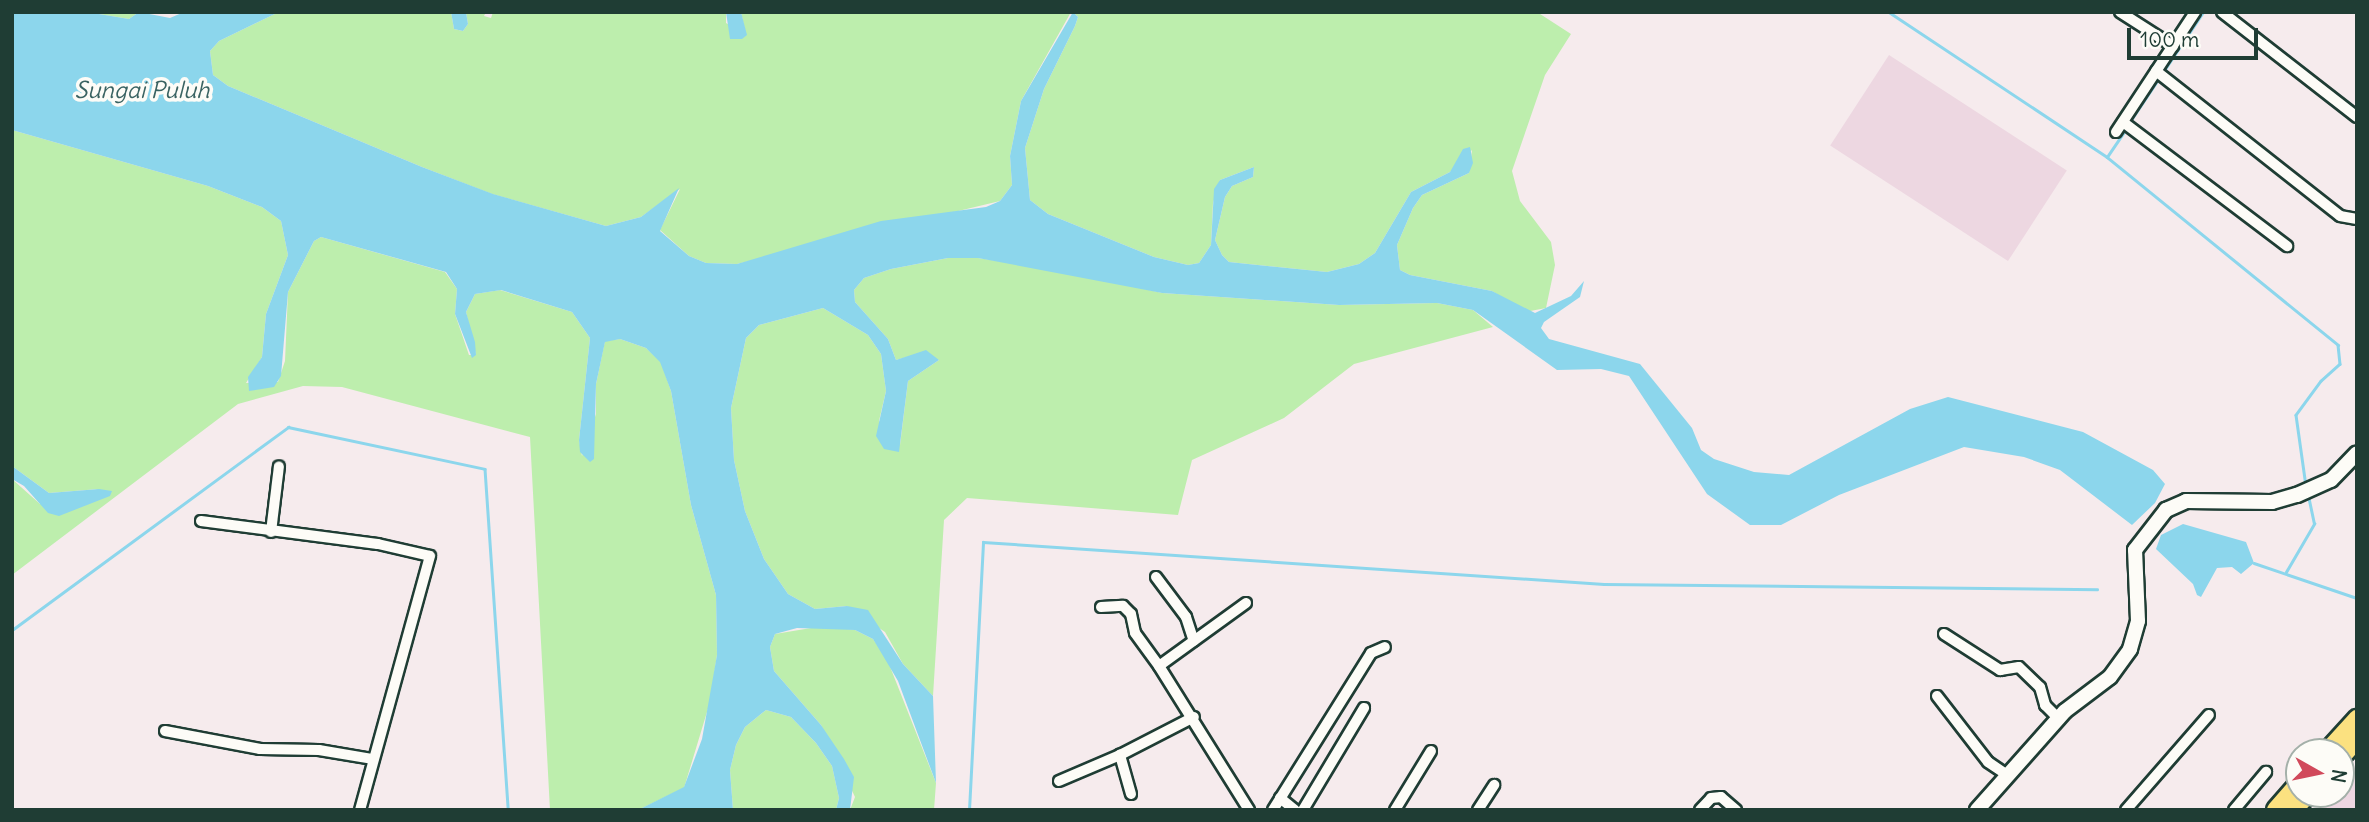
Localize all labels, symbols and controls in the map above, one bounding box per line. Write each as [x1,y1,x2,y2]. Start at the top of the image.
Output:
scale bar [2131,14,2262,58]
text: 100 m [2140,26,2199,53]
water label: Sungai Puluh [74,76,210,104]
north arrow [2285,738,2355,808]
text: N [2326,768,2352,784]

